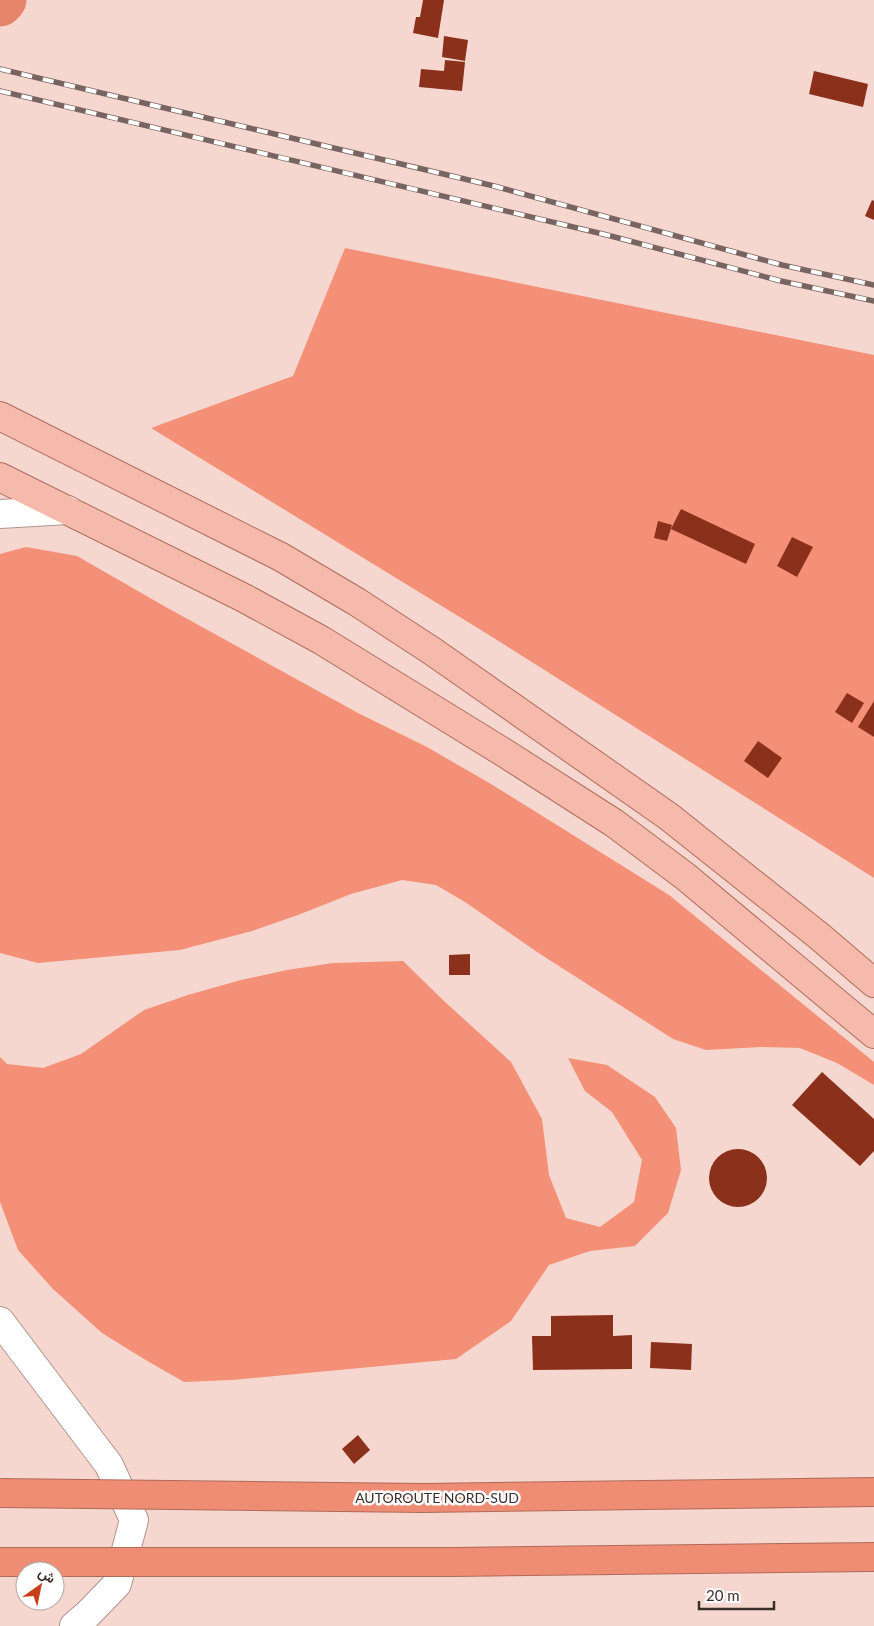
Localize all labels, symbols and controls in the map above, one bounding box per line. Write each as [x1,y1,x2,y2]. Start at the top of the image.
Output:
street label: AUTOROUTE NORD-SUD [355,1489,519,1506]
north arrow [15,1561,65,1611]
text: ش [35,1563,59,1587]
scale bar [699,1578,774,1610]
text: 20 m [706,1586,740,1604]

